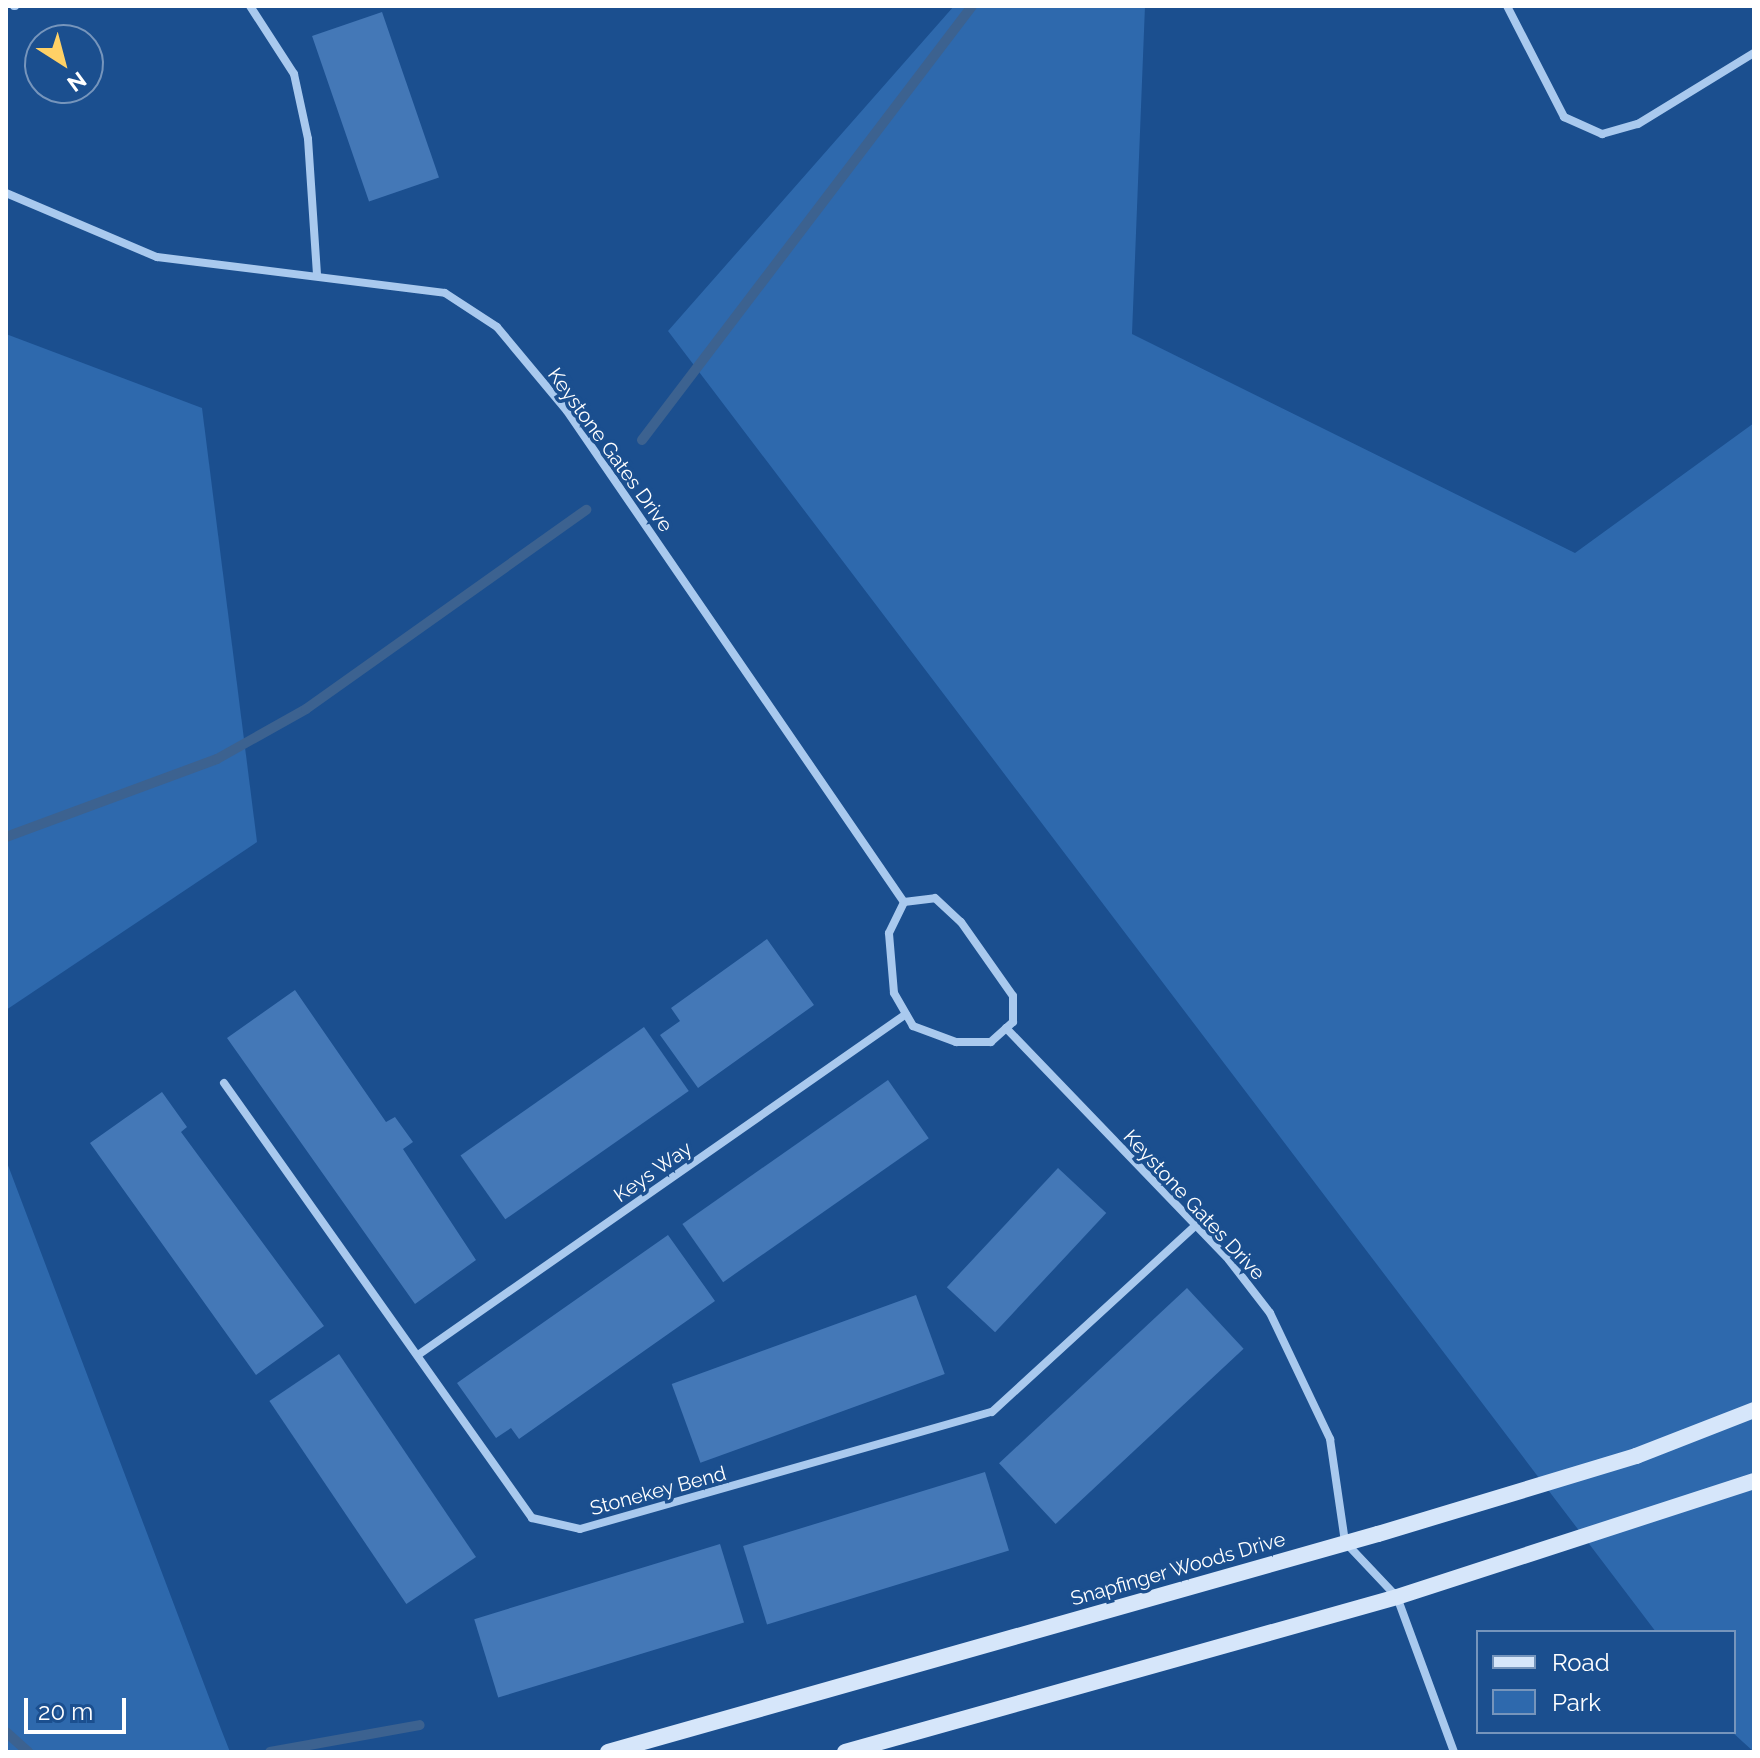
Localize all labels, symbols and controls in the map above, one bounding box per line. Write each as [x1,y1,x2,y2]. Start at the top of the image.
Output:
north arrow [24,24,104,104]
text: N [63,66,91,97]
street label: Keystone Gates Drive [542,363,678,537]
street label: Keystone Gates Drive [1118,1125,1270,1285]
street label: Keys Way [609,1136,697,1208]
street label: Stonekey Bend [587,1461,729,1521]
street label: Snapfinger Woods Drive [1067,1527,1289,1611]
legend [1476,1630,1736,1734]
text: Road [1552,1648,1610,1677]
scale bar [28,1682,130,1732]
text: Park [1552,1688,1601,1717]
text: 20 m [38,1697,93,1726]

